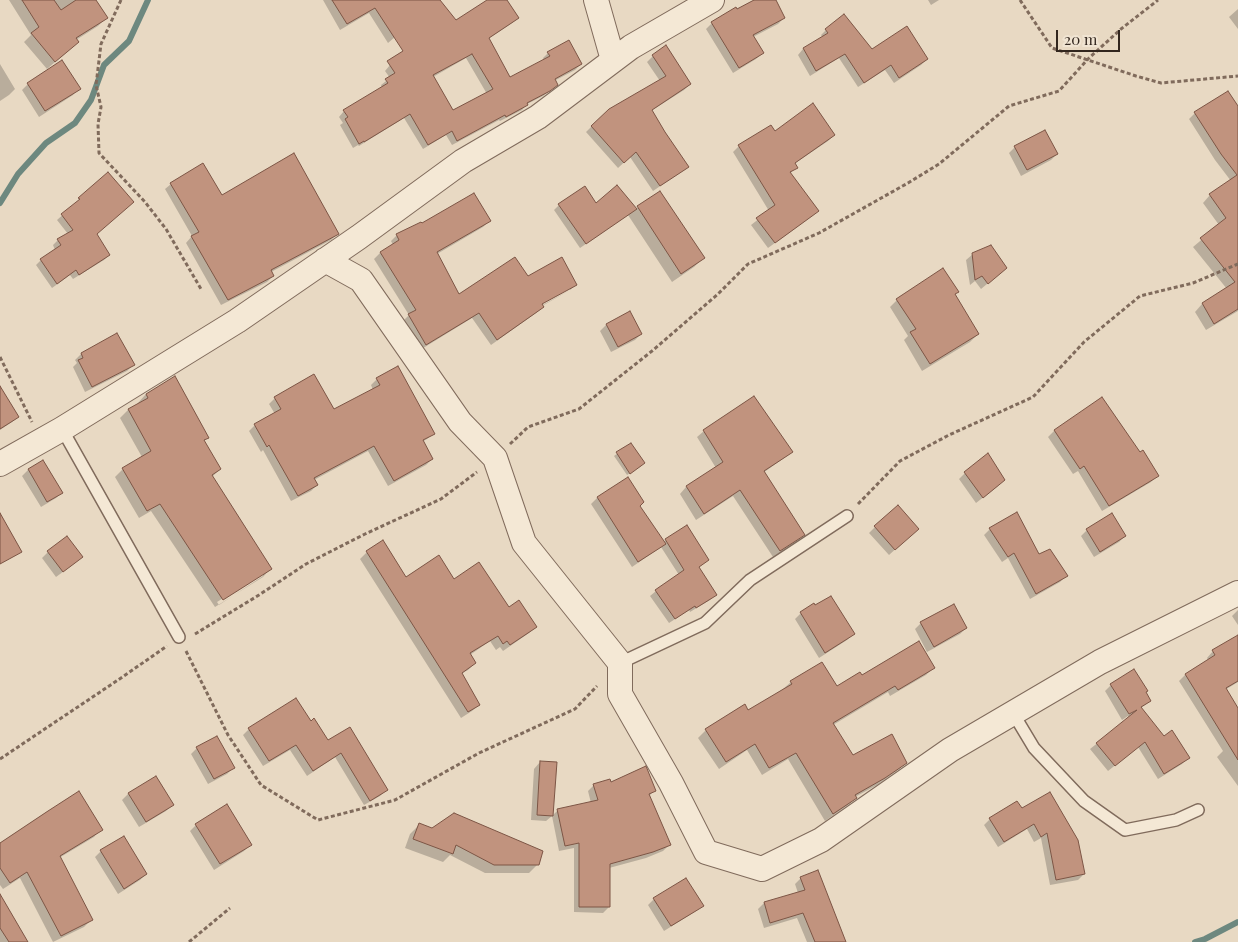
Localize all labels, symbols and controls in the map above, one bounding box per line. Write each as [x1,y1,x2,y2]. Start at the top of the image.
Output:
scale bar [1058,20,1122,52]
text: 20 m [1064,29,1097,49]

